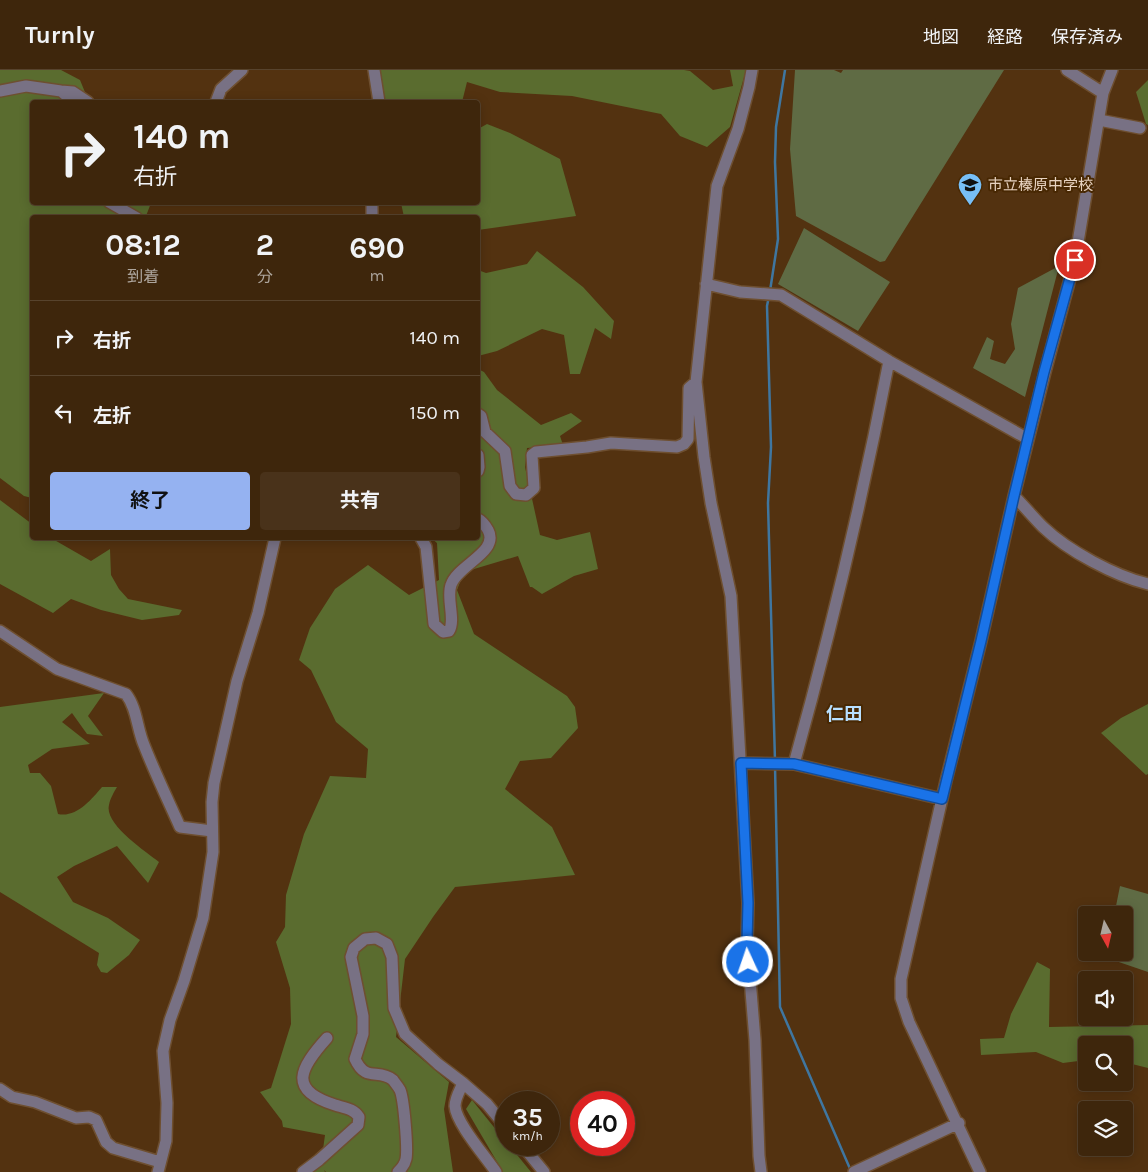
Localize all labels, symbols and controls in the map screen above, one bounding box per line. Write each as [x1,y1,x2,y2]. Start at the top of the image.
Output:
text: Turnly [25,21,95,49]
text: 地図 [923,26,959,48]
text: 経路 [987,26,1023,48]
text: 保存済み [1051,26,1123,48]
text: 140 m [133,116,231,157]
icon: right [50,120,115,185]
text: 右折 [133,164,177,190]
school or university icon: 市立榛原中学校 [957,172,983,206]
place label: 市立榛原中学校 [988,176,1093,194]
text: 08:12 [105,227,181,263]
text: 2 [256,227,274,263]
text: 690 [349,230,405,266]
pin [1054,239,1096,281]
icon: arrive [1061,246,1089,274]
text: m [369,266,384,285]
text: 到着 [127,267,159,286]
text: 分 [257,267,273,286]
icon: right [50,324,78,352]
text: 140 m [410,327,460,349]
text: 右折 [93,330,131,352]
icon: left [50,399,78,427]
text: 150 m [409,402,460,424]
text: 左折 [93,405,131,427]
button: 終了 [50,472,250,530]
button: 共有 [260,472,460,530]
district label: 仁田 [826,703,862,725]
north arrow [1078,906,1132,961]
map controls [1078,906,1133,1156]
position arrow [721,935,773,987]
button: sound [1078,971,1133,1026]
button: search [1078,1036,1133,1091]
speed limit sign: 40 [570,1091,635,1156]
button: layers [1078,1101,1133,1156]
text: 35 [512,1103,543,1132]
text: km/h [512,1129,543,1143]

